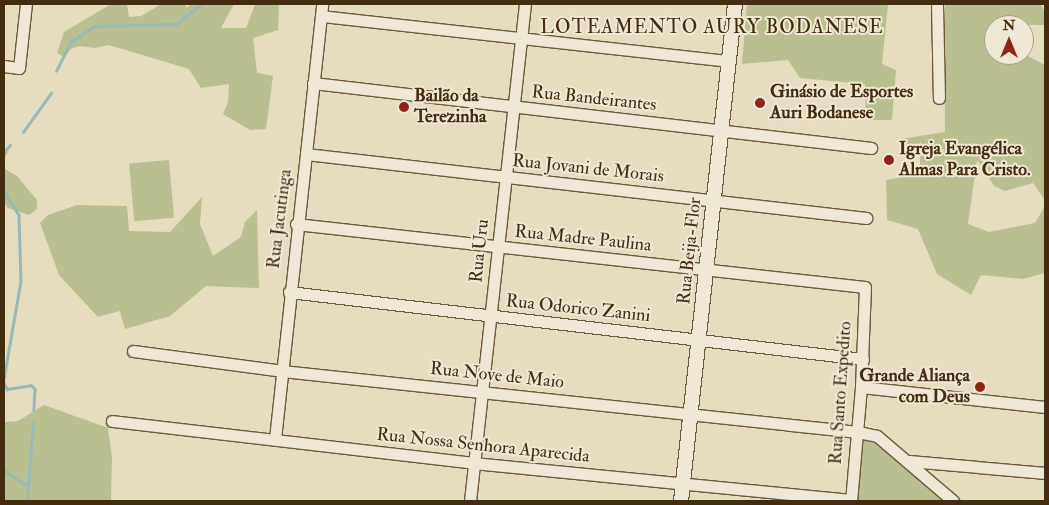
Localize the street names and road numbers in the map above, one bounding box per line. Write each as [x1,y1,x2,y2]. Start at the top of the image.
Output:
street label: Rua Bandeirantes [530,82,658,116]
street label: Rua Jovani de Morais [511,150,665,188]
street label: Rua Jacutinga [263,168,297,270]
street label: Rua Beija-Flor [674,196,706,306]
street label: Rua Uru [466,218,494,284]
street label: Rua Madre Paulina [513,221,653,257]
street label: Rua Odorico Zanini [505,291,651,327]
street label: Rua Santo Expedito [825,321,857,465]
street label: Rua Nove de Maio [429,358,565,394]
street label: Rua Nossa Senhora Aparecida [375,424,591,468]

